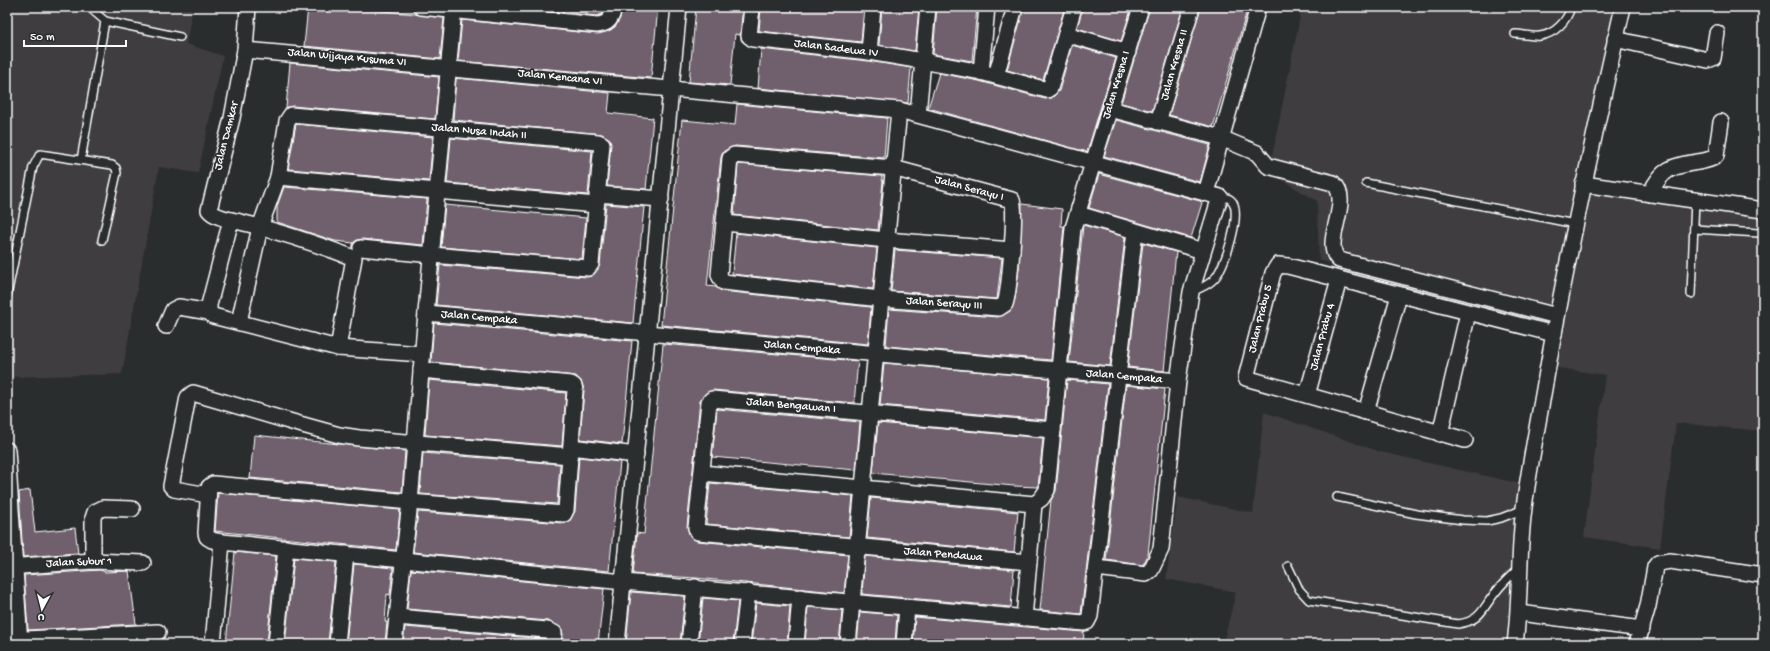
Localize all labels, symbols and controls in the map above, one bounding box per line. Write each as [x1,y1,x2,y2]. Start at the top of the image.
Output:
scale bar [24,22,126,48]
street label: Jalan Kresna II [1158,28,1192,102]
text: 50 m [30,31,55,45]
street label: Jalan Sadewa IV [793,37,879,61]
street label: Jalan Wijaya Kusuma VI [287,46,407,70]
street label: Jalan Kresna I [1100,49,1134,121]
street label: Jalan Kencana VI [517,67,603,89]
street label: Jalan Damkar [212,99,243,172]
street label: Jalan Nusa Indah II [431,121,527,143]
street label: Jalan Serayu I [933,173,1005,205]
street label: Jalan Prabu 5 [1246,284,1276,354]
street label: Jalan Serayu III [905,294,983,314]
street label: Jalan Prabu 4 [1307,302,1339,372]
street label: Jalan Cempaka [440,308,518,328]
street label: Jalan Cempaka [763,338,841,358]
street label: Jalan Cempaka [1085,367,1163,387]
street label: Jalan Bengawan I [746,395,836,417]
street label: Jalan Pendawa [903,545,983,565]
street label: Jalan Subur 1 [46,555,112,571]
north arrow [22,589,62,629]
text: U [37,611,45,623]

